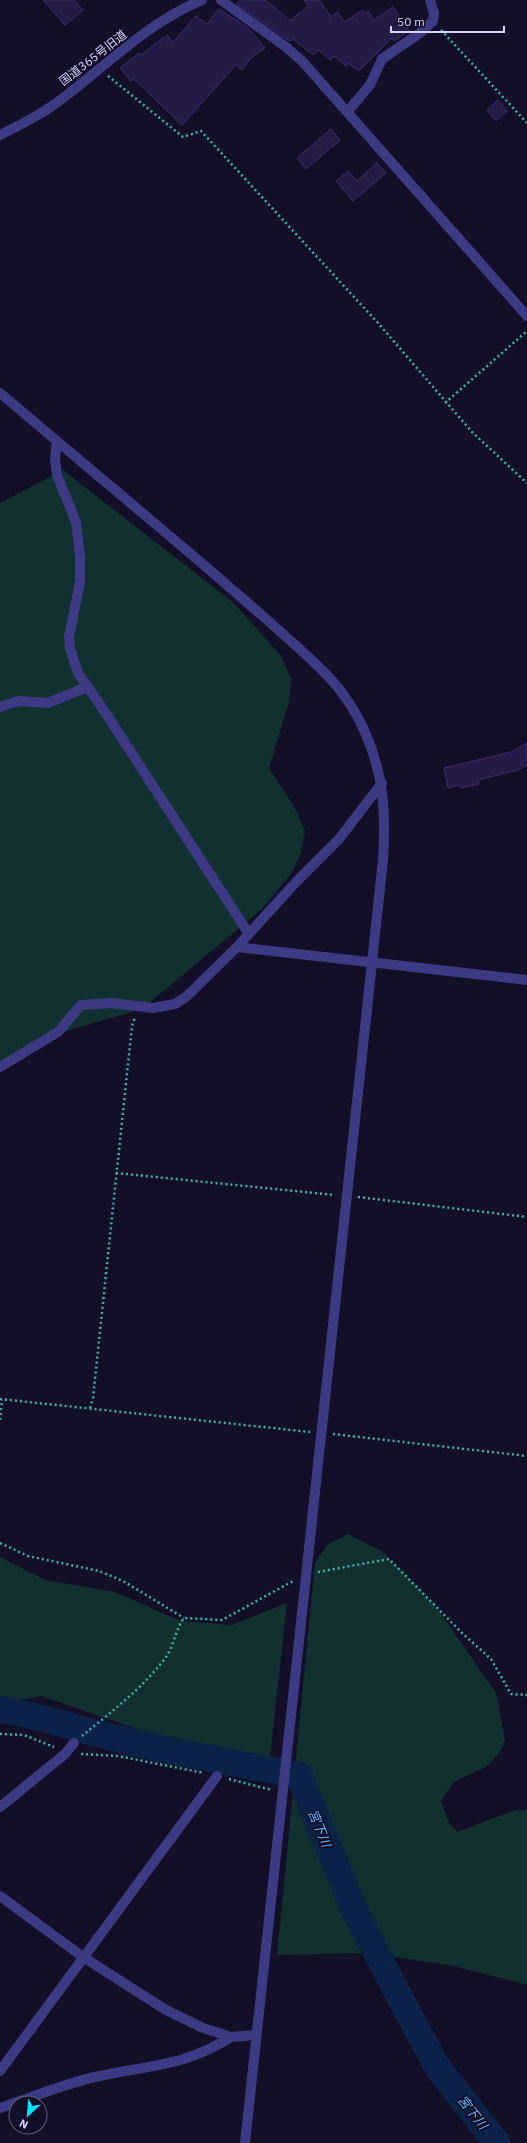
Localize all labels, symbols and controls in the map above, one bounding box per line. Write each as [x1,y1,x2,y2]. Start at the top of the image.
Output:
scale bar [391,8,504,34]
text: 50 m [397,14,425,29]
street label: 国道365号旧道 [56,27,129,89]
water label: 宮下川 [304,1807,335,1851]
water label: 宮下川 [454,2092,493,2134]
north arrow [8,2095,48,2135]
text: N [17,2116,30,2132]

